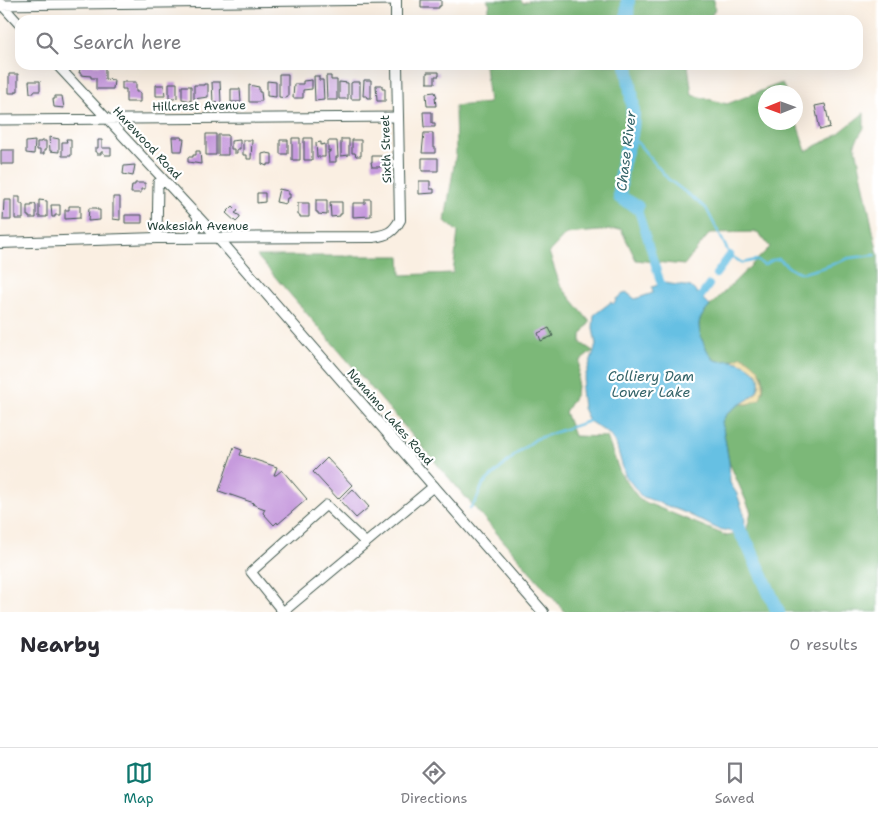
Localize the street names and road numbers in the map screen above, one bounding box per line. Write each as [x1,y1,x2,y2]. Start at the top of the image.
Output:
street label: Hillcrest Avenue [152,97,246,115]
street label: Harewood Road [109,103,185,183]
street label: Sixth Street [377,115,395,183]
street label: Wakesiah Avenue [147,218,249,234]
street label: Nanaimo Lakes Road [344,365,437,469]

